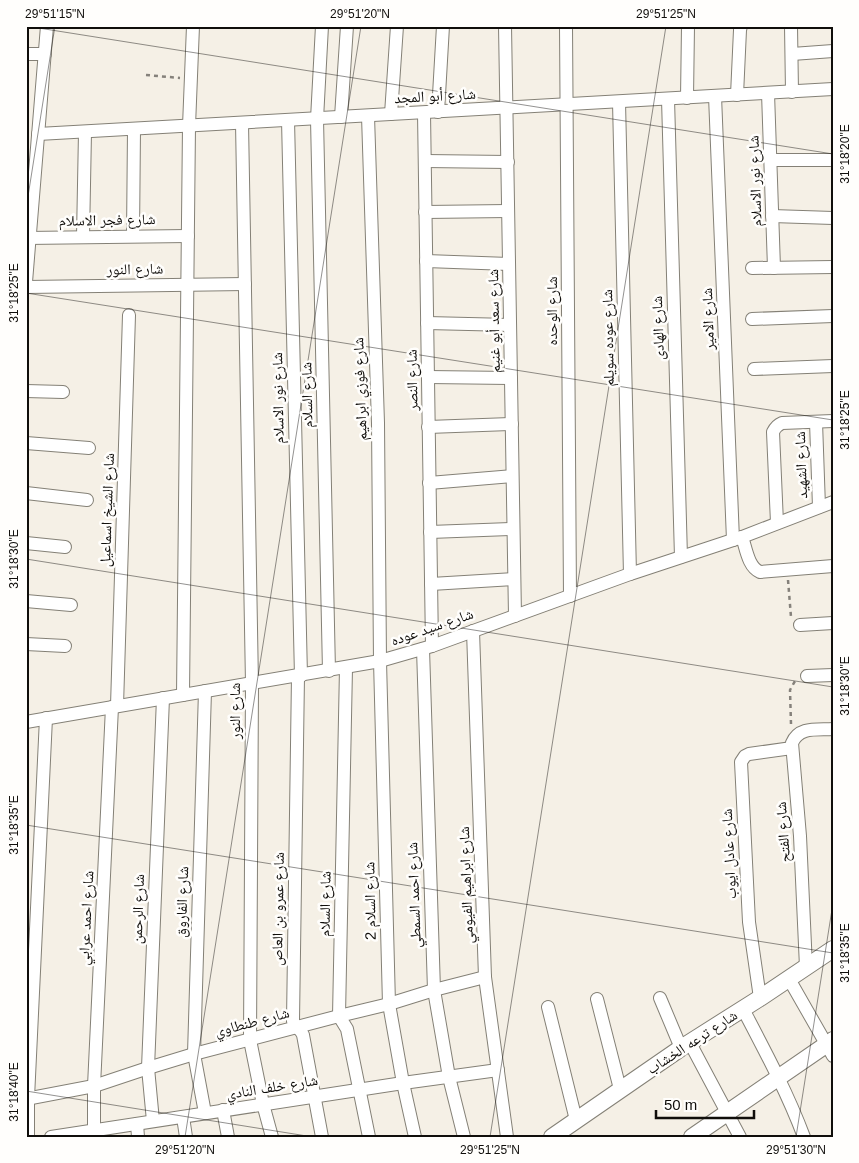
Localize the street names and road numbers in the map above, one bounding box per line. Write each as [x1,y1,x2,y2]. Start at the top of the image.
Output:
street label: شارع أبو المجد [394,85,476,108]
street label: شارع نور الاسلام [744,135,767,227]
street label: شارع فجر الاسلام [58,210,156,231]
street label: شارع النور [106,260,164,280]
street label: شارع سعد أبو غنيم [484,269,505,373]
street label: شارع الوحده [543,276,562,346]
street label: شارع الامير [698,287,719,351]
street label: شارع عوده سويلم [598,289,619,387]
street label: شارع الهادى [648,295,669,361]
street label: شارع فوزي ابراهيم [349,337,374,441]
street label: شارع النصر [402,349,423,412]
street label: شارع نور الاسلام [268,352,289,444]
street label: شارع السلام [297,362,318,428]
street label: شارع الشهيد [791,431,812,499]
street label: شارع الشيخ اسماعيل [96,452,119,567]
street label: شارع سيد عوده [388,604,476,650]
street label: شارع النور [226,683,245,740]
street label: شارع الفتح [772,801,795,863]
street label: شارع عادل ايوب [718,808,741,900]
street label: شارع ابراهيم الفيومي [455,826,480,944]
street label: شارع احمد السمطي [403,842,428,948]
street label: شارع عمرو بن العاص [268,852,289,966]
street label: شارع السلام 2 [360,862,381,940]
street label: شارع الفاروق [172,866,193,938]
street label: شارع احمد عرابي [75,870,100,966]
street label: شارع السلام [315,871,336,937]
street label: شارع الرحمن [128,874,149,944]
street label: شارع طنطاوي [213,1003,292,1043]
street label: شارع ترعه الخشاب [643,1006,741,1079]
street label: شارع خلف النادي [225,1071,320,1106]

